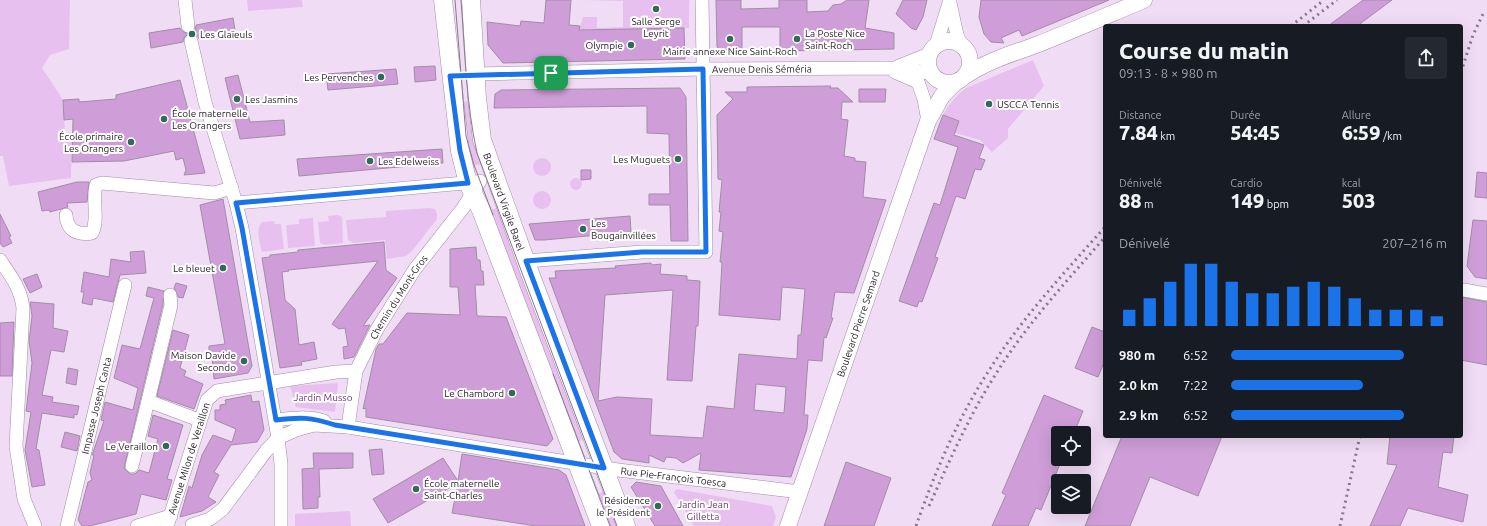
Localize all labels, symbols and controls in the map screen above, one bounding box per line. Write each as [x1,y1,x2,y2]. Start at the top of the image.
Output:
marker: Salle Serge Leyrit [651,4,661,14]
place label: Salle Serge Leyrit [631,16,681,39]
place label: La Poste Nice Saint-Roch [805,28,865,51]
marker: Les Glaïeuls [187,29,197,39]
place label: Les Glaïeuls [200,29,252,40]
marker: Mairie annexe Nice Saint-Roch [725,34,735,44]
marker: La Poste Nice Saint-Roch [792,34,802,44]
button: share [1405,37,1447,79]
text: Course du matin [1119,38,1289,63]
place label: Olympie [585,40,623,51]
marker: Olympie [626,40,636,50]
place label: Mairie annexe Nice Saint-Roch [663,46,797,57]
pin [534,56,568,90]
icon: arrive [540,62,562,84]
street label: Avenue Denis Séméria [712,63,812,74]
text: 09:13 · 8 × 980 m [1119,66,1218,80]
place label: Les Pervenches [304,72,373,83]
marker: Les Pervenches [376,72,386,82]
marker: Les Jasmins [232,94,242,104]
place label: Les Jasmins [245,94,298,105]
marker: USCCA Tennis [984,99,994,109]
place label: USCCA Tennis [997,99,1059,110]
place label: École maternelle Les Orangers [172,107,247,131]
text: Distance [1119,109,1162,121]
text: Durée [1230,109,1261,121]
text: Allure [1342,109,1371,121]
marker: École maternelle Les Orangers [159,114,169,124]
text: 7.84 [1119,121,1158,144]
text: 54:45 [1230,121,1280,144]
text: 6:59 [1342,121,1380,144]
place label: École primaire Les Orangers [59,130,123,154]
text: km [1158,130,1175,142]
text: /km [1380,130,1402,142]
marker: École primaire Les Orangers [126,137,136,147]
street label: Boulevard Virgile Barel [482,151,527,252]
place label: Les Muguets [613,154,670,165]
marker: Les Muguets [673,154,683,164]
marker: Les Edelweiss [365,156,375,166]
place label: Les Edelweiss [378,156,439,167]
text: Dénivelé [1119,177,1162,189]
text: Cardio [1230,177,1262,189]
text: kcal [1342,177,1361,189]
text: 88 [1119,189,1142,212]
text: 149 [1230,189,1264,212]
text: 503 [1342,189,1376,212]
text: m [1142,198,1154,210]
text: bpm [1264,198,1289,210]
place label: Les Bougainvillées [591,218,656,241]
marker: Les Bougainvillées [578,224,588,234]
text: Dénivelé [1119,236,1170,250]
text: 207–216 m [1382,236,1447,250]
street label: Chemin du Mont-Gros [367,253,429,341]
place label: Le bleuet [173,263,215,274]
marker: Le bleuet [218,263,228,273]
street label: Boulevard Pierre Semard [834,269,881,378]
text: 980 m [1119,348,1155,362]
text: 6:52 [1183,348,1208,362]
place label: Maison Davide Secondo [171,350,236,373]
street label: Impasse Joseph Canta [79,356,113,455]
marker: Maison Davide Secondo [239,356,249,366]
text: 2.0 km [1119,378,1158,392]
text: 7:22 [1183,378,1208,392]
place label: Le Chambord [444,388,504,399]
marker: Le Chambord [507,388,517,398]
park label: Jardin Musso [293,392,353,403]
street label: Avenue Milon de Veraillon [166,401,211,516]
text: 2.9 km [1119,408,1158,422]
text: 6:52 [1183,408,1208,422]
map controls [1051,426,1091,514]
button: locate [1051,426,1091,466]
place label: Le Veraillon [105,441,158,452]
marker: Le Veraillon [161,441,171,451]
street label: Rue Pie-François Toesca [620,465,727,489]
button: layers [1051,474,1091,514]
place label: École maternelle Saint-Charles [424,477,499,501]
marker: École maternelle Saint-Charles [411,484,421,494]
place label: Résidence le Président [597,495,650,518]
park label: Jardin Jean Gilletta [677,499,729,522]
marker: Résidence le Président [653,501,663,511]

